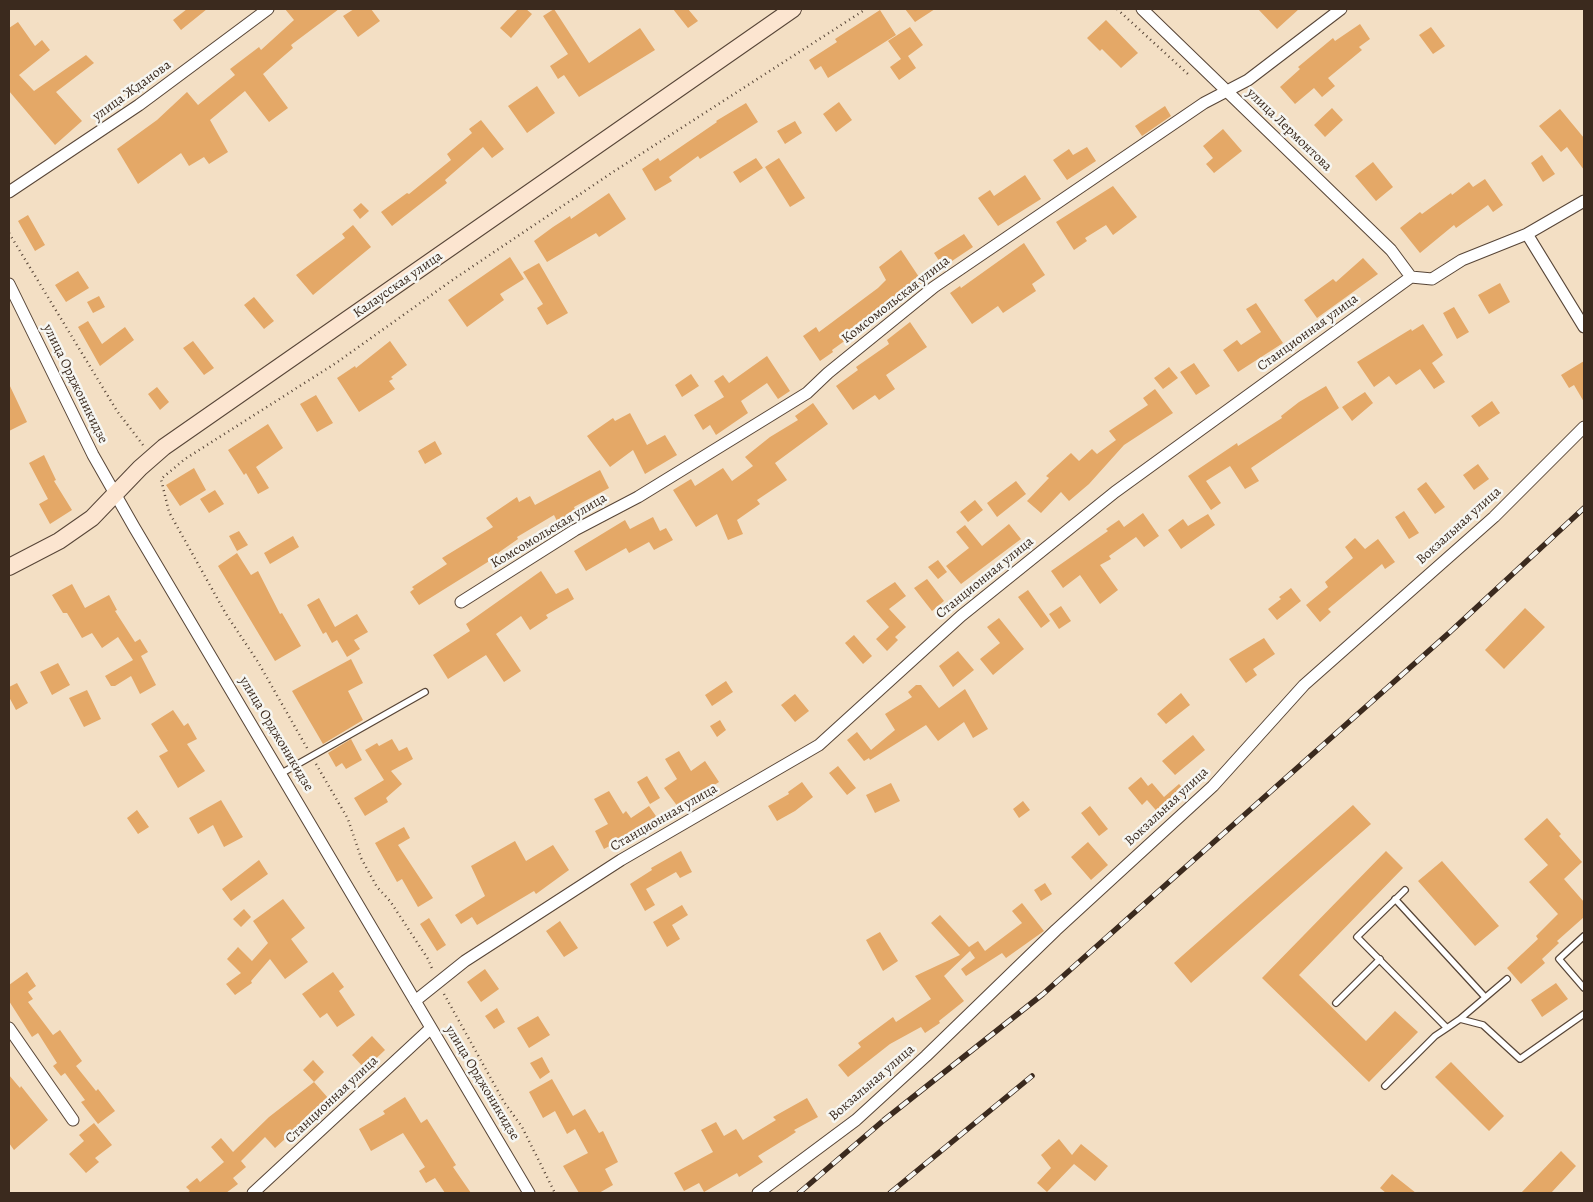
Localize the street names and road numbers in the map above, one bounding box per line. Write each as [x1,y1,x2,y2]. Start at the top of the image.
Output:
street label: улица Жданова [89,57,175,125]
street label: улица Лермонтова [1243,85,1335,175]
street label: Калаусская улица [350,248,446,322]
street label: Комсомольская улица [839,253,953,347]
street label: Станционная улица [1254,291,1362,375]
street label: улица Орджоникидзе [39,322,111,446]
street label: Вокзальная улица [1413,484,1505,568]
street label: Комсомольская улица [488,490,610,572]
street label: Станционная улица [933,533,1037,623]
street label: улица Орджоникидзе [235,674,317,794]
street label: Вокзальная улица [1122,764,1212,850]
street label: Станционная улица [608,781,720,855]
street label: улица Орджоникидзе [441,1023,523,1143]
street label: Вокзальная улица [826,1041,918,1125]
street label: Станционная улица [282,1053,382,1147]

